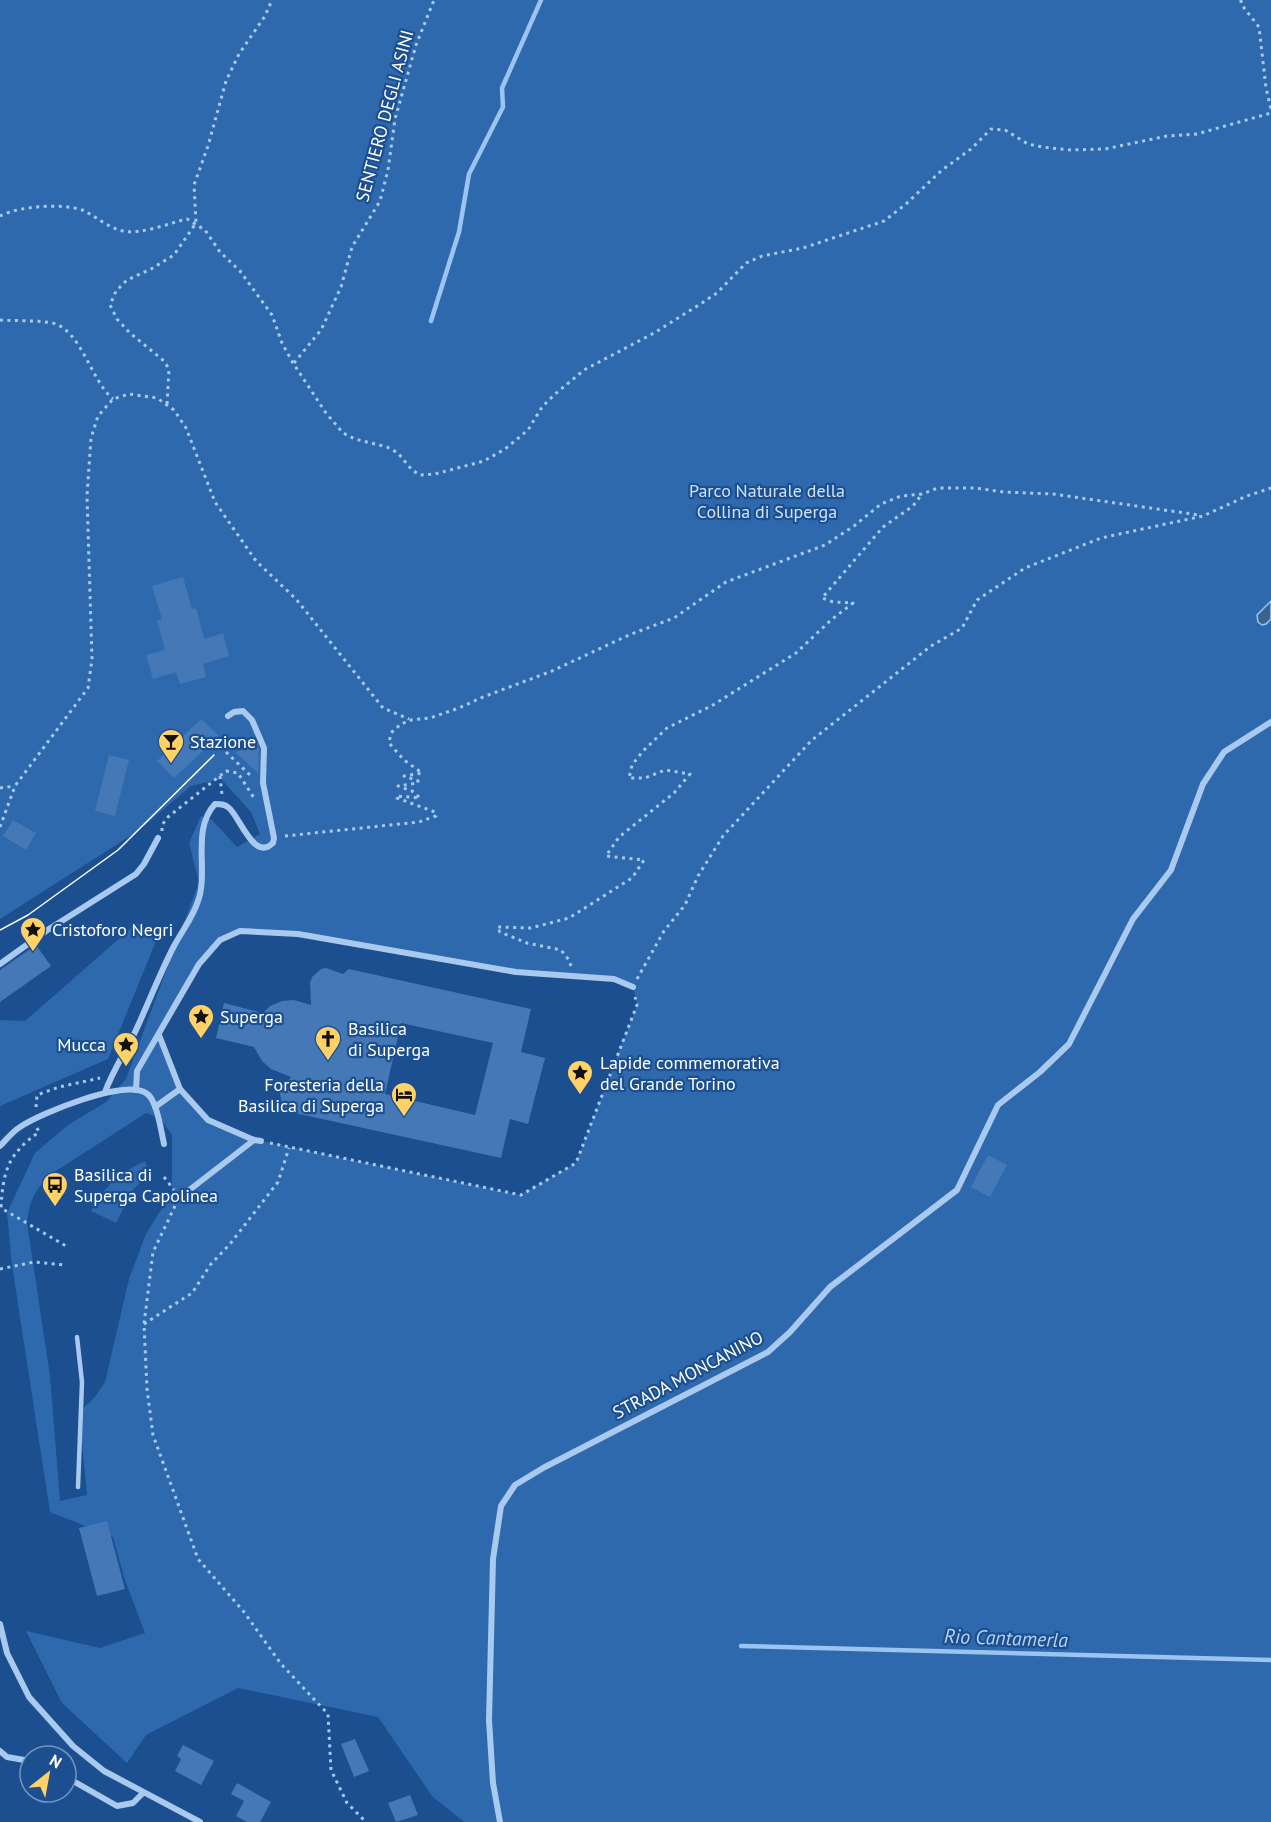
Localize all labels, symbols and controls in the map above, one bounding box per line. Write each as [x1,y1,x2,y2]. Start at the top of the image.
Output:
street label: SENTIERO DEGLI ASINI [350,27,419,204]
park label: Parco Naturale della Collina di Superga [689,479,845,523]
bar icon: Stazione [156,727,186,765]
place label: Stazione [190,730,256,753]
place icon: Cristoforo Negri [18,915,48,953]
place label: Cristoforo Negri [52,918,173,941]
place icon: Superga [186,1002,216,1040]
place label: Superga [220,1005,283,1028]
place label: Basilica di Superga [348,1017,430,1061]
church icon: Basilica di Superga [313,1024,343,1062]
place icon: Mucca [111,1030,141,1068]
place label: Mucca [57,1033,106,1056]
place label: Lapide commemorativa del Grande Torino [600,1051,780,1095]
place icon: Lapide commemorativa del Grande Torino [565,1058,595,1096]
place label: Foresteria della Basilica di Superga [238,1073,384,1117]
hotel icon: Foresteria della Basilica di Superga [389,1080,419,1118]
place label: Basilica di Superga Capolinea [74,1163,218,1207]
bus stop icon: Basilica di Superga Capolinea [40,1170,70,1208]
street label: STRADA MONCANINO [609,1325,767,1424]
water label: Rio Cantamerla [944,1623,1069,1653]
north arrow [18,1744,78,1804]
text: N [46,1750,65,1772]

